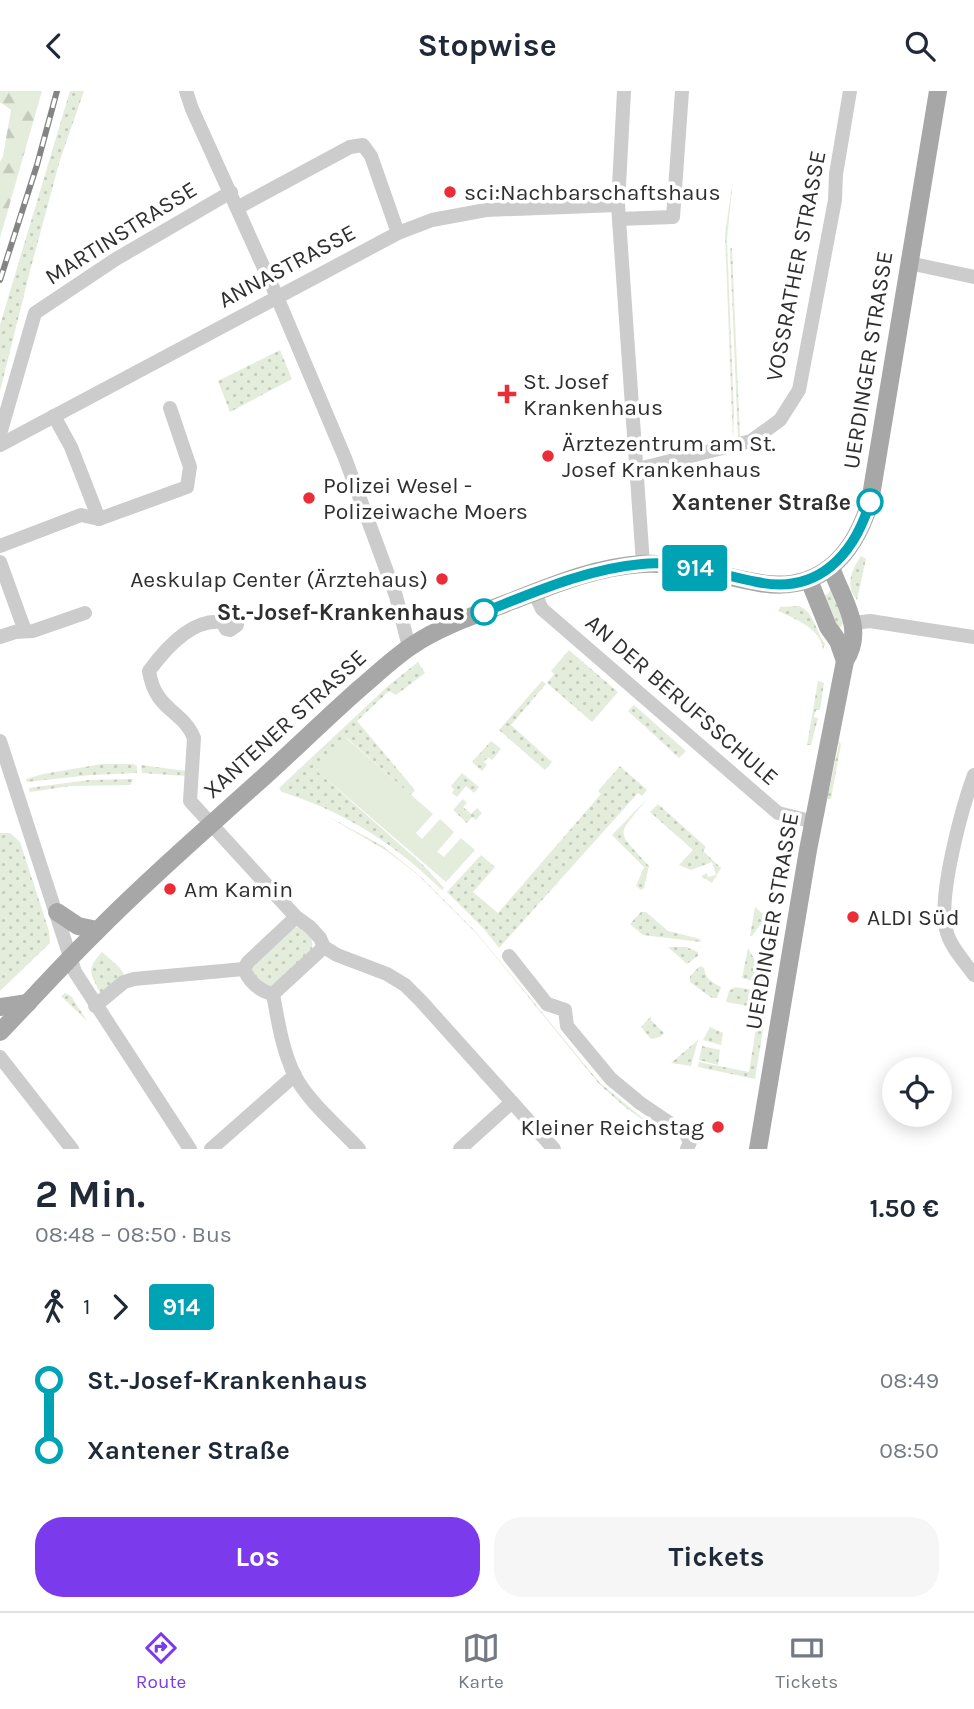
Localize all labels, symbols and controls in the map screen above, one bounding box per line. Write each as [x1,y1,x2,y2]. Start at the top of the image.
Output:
icon: back [35,27,73,65]
text: Stopwise [417,27,557,64]
icon: search [901,27,939,65]
street label: VOSSRATHER STRASSE [760,148,832,384]
street label: MARTINSTRASSE [40,175,202,291]
place label: sci:Nachbarschaftshaus [464,179,721,206]
marker: sci:Nachbarschaftshaus [442,184,458,200]
street label: ANNASTRASSE [214,219,360,313]
street label: UERDINGER STRASSE [837,249,899,471]
place label: St. Josef Krankenhaus [523,368,663,421]
marker: St. Josef Krankenhaus [497,384,517,404]
place label: Ärztezentrum am St. Josef Krankenhaus [562,430,776,483]
marker: Ärztezentrum am St. Josef Krankenhaus [540,448,556,464]
place label: Polizei Wesel - Polizeiwache Moers [323,472,528,525]
place label: Xantener Straße [672,489,851,516]
marker: Xantener Straße [857,489,883,515]
marker: Polizei Wesel - Polizeiwache Moers [301,490,317,506]
line badge: 914 [655,545,735,591]
text: 914 [676,554,714,582]
place label: Aeskulap Center (Ärztehaus) [130,566,428,593]
marker: Aeskulap Center (Ärztehaus) [434,571,450,587]
place label: St.-Josef-Krankenhaus [217,599,465,626]
marker: St.-Josef-Krankenhaus [471,599,497,625]
street label: AN DER BERUFSSCHULE [580,609,784,791]
street label: XANTENER STRASSE [198,644,372,804]
street label: UERDINGER STRASSE [740,810,804,1032]
place label: Am Kamin [184,876,293,903]
marker: Am Kamin [162,881,178,897]
place label: ALDI Süd [867,904,960,931]
marker: ALDI Süd [845,909,861,925]
map controls [882,1057,952,1127]
button: locate [882,1057,952,1127]
place label: Kleiner Reichstag [521,1114,704,1141]
marker: Kleiner Reichstag [710,1119,726,1135]
text: 2 Min. [35,1172,145,1217]
text: 1.50 € [870,1193,939,1224]
text: 08:48 – 08:50 · Bus [35,1221,232,1248]
icon: walk [35,1288,73,1326]
icon: forward [101,1288,139,1326]
text: 1 [83,1293,91,1320]
text: 914 [163,1293,200,1321]
text: St.-Josef-Krankenhaus [87,1365,368,1396]
text: 08:49 [880,1367,939,1394]
text: Xantener Straße [87,1435,290,1466]
text: 08:50 [879,1437,939,1464]
button: Los [35,1517,480,1597]
button: Tickets [494,1517,939,1597]
tab: Route [136,1629,186,1693]
tab: Karte [458,1629,504,1693]
tab: Tickets [776,1629,838,1693]

